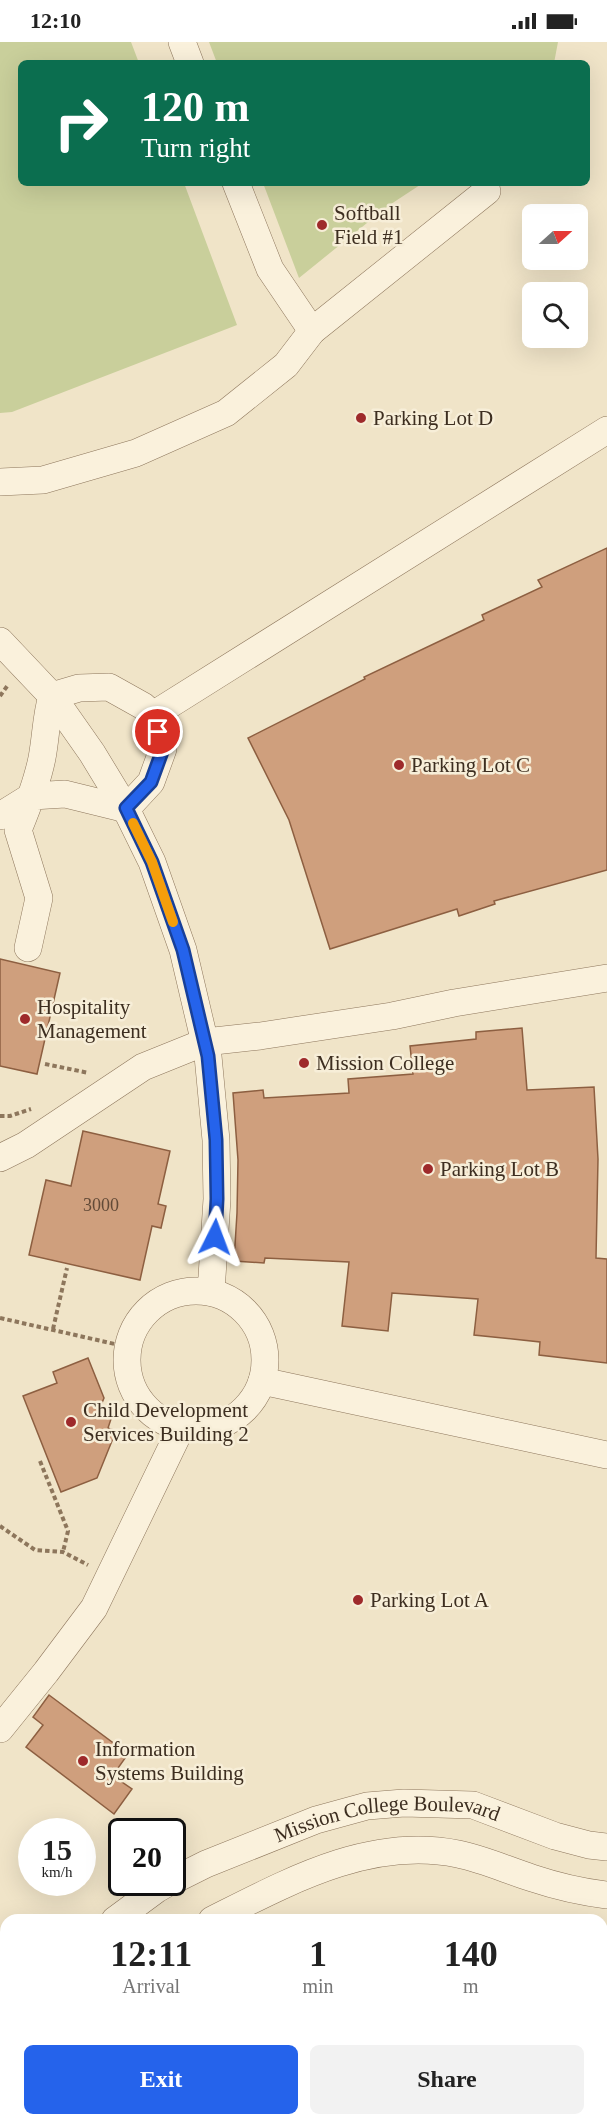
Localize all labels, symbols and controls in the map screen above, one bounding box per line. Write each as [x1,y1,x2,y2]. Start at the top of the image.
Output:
text: 12:10 [30,8,81,33]
icon: right [42,84,120,162]
text: 120 m [141,84,250,130]
text: Turn right [141,133,250,163]
place label: Softball Field #1 [334,201,403,249]
north arrow [522,204,588,270]
map controls [522,204,588,348]
marker: Softball Field #1 [315,218,329,232]
button: search [522,282,588,348]
place label: Parking Lot D [373,406,493,430]
marker: Parking Lot D [354,411,368,425]
pin [132,706,183,757]
icon: arrive [141,715,174,748]
place label: Parking Lot C [411,753,530,777]
marker: Parking Lot C [392,758,406,772]
place label: Hospitality Management [37,995,147,1043]
marker: Hospitality Management [18,1012,32,1026]
place label: Mission College [316,1051,454,1075]
marker: Mission College [297,1056,311,1070]
place label: Parking Lot B [440,1157,559,1181]
marker: Parking Lot B [421,1162,435,1176]
house number: 3000 [83,1195,119,1215]
position arrow [183,1205,247,1269]
place label: Child Development Services Building 2 [83,1398,249,1446]
marker: Child Development Services Building 2 [64,1415,78,1429]
place label: Parking Lot A [370,1588,490,1612]
marker: Parking Lot A [351,1593,365,1607]
place label: Information Systems Building [95,1737,244,1785]
marker: Information Systems Building [76,1754,90,1768]
street label: Mission College Boulevard [271,1791,504,1848]
speed limit sign: 20 [108,1818,186,1896]
text: 15 [42,1833,72,1866]
text: km/h [42,1864,72,1880]
text: 12:11 [110,1934,192,1974]
text: 1 [309,1934,327,1974]
text: 140 [444,1934,498,1974]
text: Arrival [122,1975,180,1997]
text: min [302,1975,334,1997]
text: m [463,1975,479,1997]
button: Exit [24,2045,298,2114]
button: Share [310,2045,584,2114]

